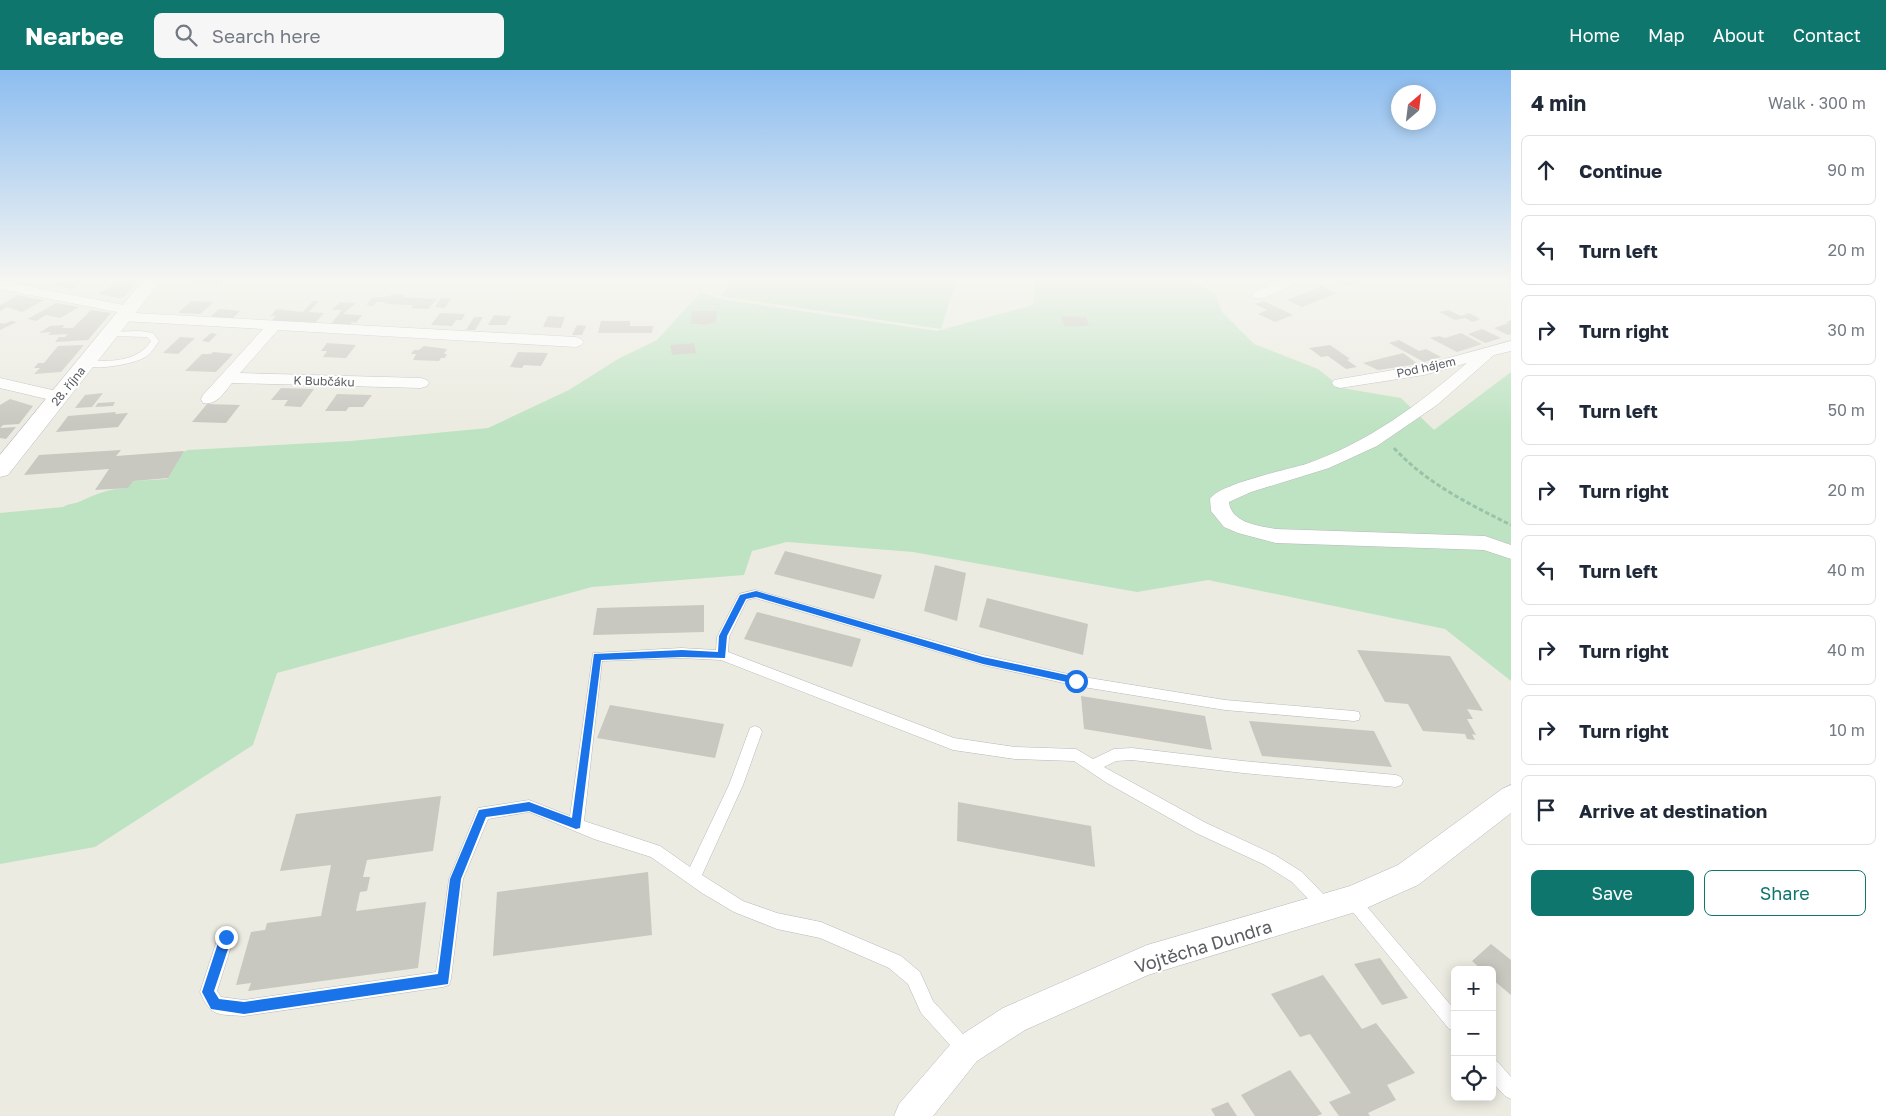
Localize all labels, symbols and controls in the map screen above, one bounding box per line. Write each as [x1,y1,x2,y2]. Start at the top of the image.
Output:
search box [154,13,504,58]
text: Nearbee [25,21,124,50]
icon: search [172,21,200,49]
text: Search here [212,24,321,47]
text: Home [1569,24,1620,46]
text: Map [1648,24,1685,46]
text: About [1713,24,1765,46]
text: Contact [1793,24,1861,46]
north arrow [1391,85,1436,130]
text: 4 min [1531,90,1586,116]
text: Walk · 300 m [1768,93,1866,113]
icon: ahead [1532,156,1560,184]
text: Continue [1579,159,1662,182]
text: 90 m [1827,160,1865,180]
icon: left [1532,236,1560,264]
text: Turn left [1579,239,1658,262]
text: 20 m [1828,240,1865,260]
icon: right [1532,316,1560,344]
text: Turn right [1579,319,1669,342]
text: 30 m [1828,320,1865,340]
street label: Pod hájem [1395,353,1457,381]
street label: 28. října [48,363,88,409]
street label: K Bubčáku [293,372,355,390]
icon: left [1532,396,1560,424]
text: Turn left [1579,399,1658,422]
text: 50 m [1828,400,1865,420]
icon: right [1532,476,1560,504]
text: Turn right [1579,479,1669,502]
text: 20 m [1828,480,1865,500]
icon: left [1532,556,1560,584]
text: Turn left [1579,559,1658,582]
text: 40 m [1827,560,1865,580]
icon: right [1532,636,1560,664]
text: Turn right [1579,639,1669,662]
text: 40 m [1827,640,1865,660]
route start [1065,670,1088,693]
icon: right [1532,716,1560,744]
text: Turn right [1579,719,1669,742]
text: 10 m [1829,720,1865,740]
icon: arrive [1532,796,1560,824]
text: Arrive at destination [1579,799,1767,822]
button: Save [1531,870,1694,916]
button: Share [1704,870,1866,916]
street label: Vojtěcha Dundra [1132,915,1274,977]
route end [215,926,238,949]
map controls [1451,966,1496,1101]
button: + [1451,966,1496,1011]
button: − [1451,1011,1496,1056]
button: locate [1451,1056,1496,1101]

